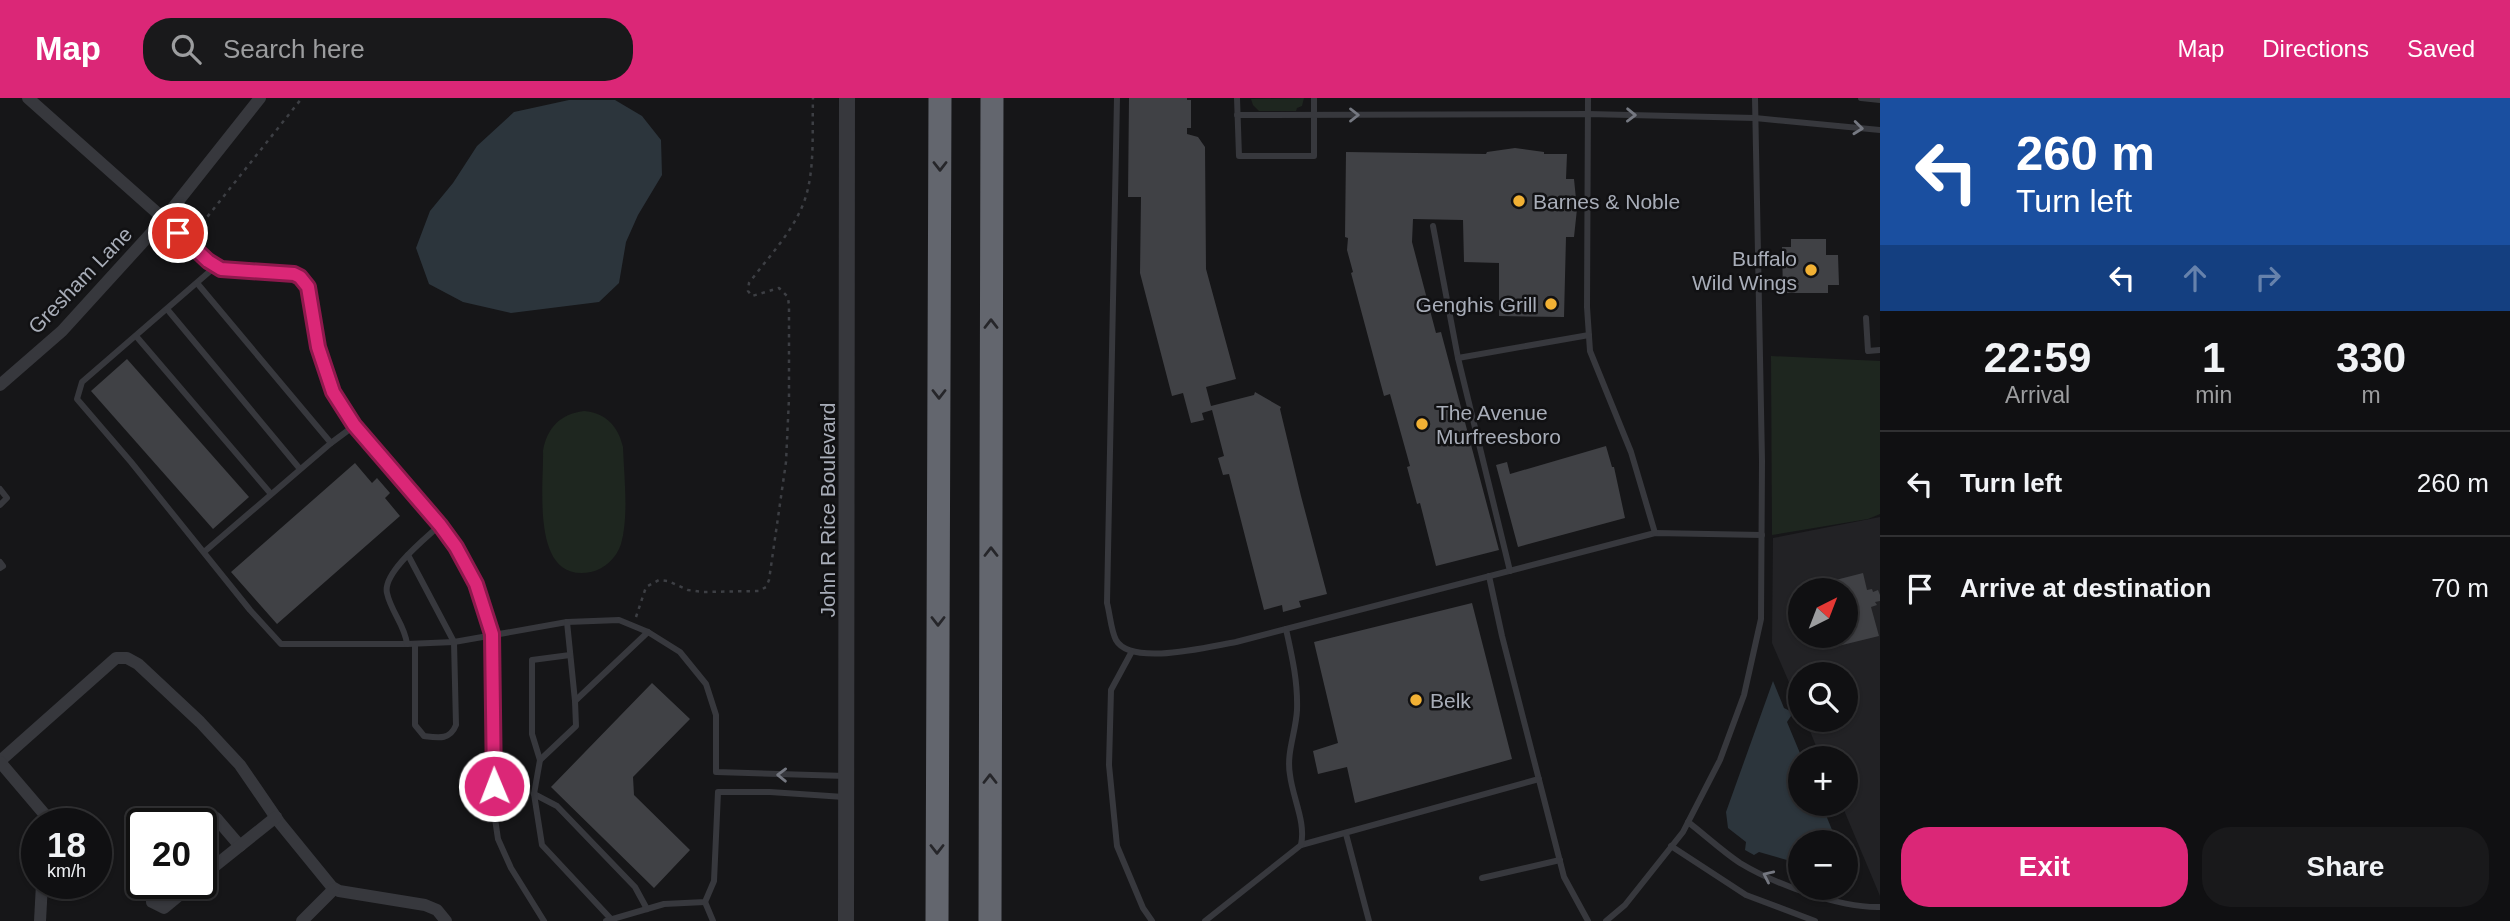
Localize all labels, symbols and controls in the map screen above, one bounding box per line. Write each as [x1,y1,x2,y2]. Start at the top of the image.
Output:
search box [143,18,633,81]
text: Map [35,30,101,67]
icon: search [167,30,205,68]
text: Search here [223,34,365,64]
text: Map [2178,35,2224,62]
text: Directions [2262,35,2369,62]
text: Saved [2407,35,2475,62]
one-way arrow [1349,107,1360,123]
one-way arrow [1626,107,1636,123]
one-way arrow [1852,120,1863,135]
icon: left [1901,126,1992,217]
text: 260 m [2016,126,2155,180]
one-way arrow [932,161,947,172]
text: Turn left [2016,183,2132,219]
place label: Barnes & Noble [1533,190,1680,213]
marker: Barnes & Noble [1511,193,1527,209]
pin [148,203,208,263]
icon: arrive [159,214,197,252]
street label: Gresham Lane [23,222,137,338]
place label: Buffalo Wild Wings [1692,247,1797,294]
icon: left [2103,259,2141,297]
icon: ahead [2176,259,2214,297]
icon: right [2249,259,2287,297]
marker: Buffalo Wild Wings [1803,262,1819,278]
place label: Genghis Grill [1416,293,1537,316]
marker: Genghis Grill [1543,296,1559,312]
one-way arrow [983,319,999,329]
text: 22:59 [1984,334,2091,381]
text: 1 [2202,334,2225,381]
text: 330 [2336,334,2406,381]
text: Arrival [2005,382,2070,408]
text: min [2195,382,2232,408]
text: m [2362,382,2381,408]
one-way arrow [931,389,947,399]
place label: The Avenue Murfreesboro [1436,401,1561,448]
street label: John R Rice Boulevard [816,403,839,617]
marker: The Avenue Murfreesboro [1414,416,1430,432]
icon: left [1901,465,1939,503]
text: Turn left [1960,468,2062,498]
text: 260 m [2417,468,2489,498]
one-way arrow [983,546,999,557]
icon: arrive [1901,570,1939,608]
text: Arrive at destination [1960,573,2211,603]
text: 70 m [2431,573,2489,603]
north arrow [1788,578,1858,648]
map controls [1788,578,1858,900]
one-way arrow [930,616,946,627]
button: search [1788,662,1858,732]
place label: Belk [1430,689,1471,712]
marker: Belk [1408,692,1424,708]
button: + [1788,746,1858,816]
position arrow [457,749,531,823]
one-way arrow [776,767,787,783]
one-way arrow [982,774,998,784]
speed limit sign: 20 [126,808,217,899]
text: 18 [47,825,86,864]
button: Exit [1901,827,2188,907]
button: Share [2202,827,2489,907]
button: − [1788,830,1858,900]
one-way arrow [929,844,945,854]
text: km/h [47,861,86,881]
one-way arrow [1763,870,1775,884]

